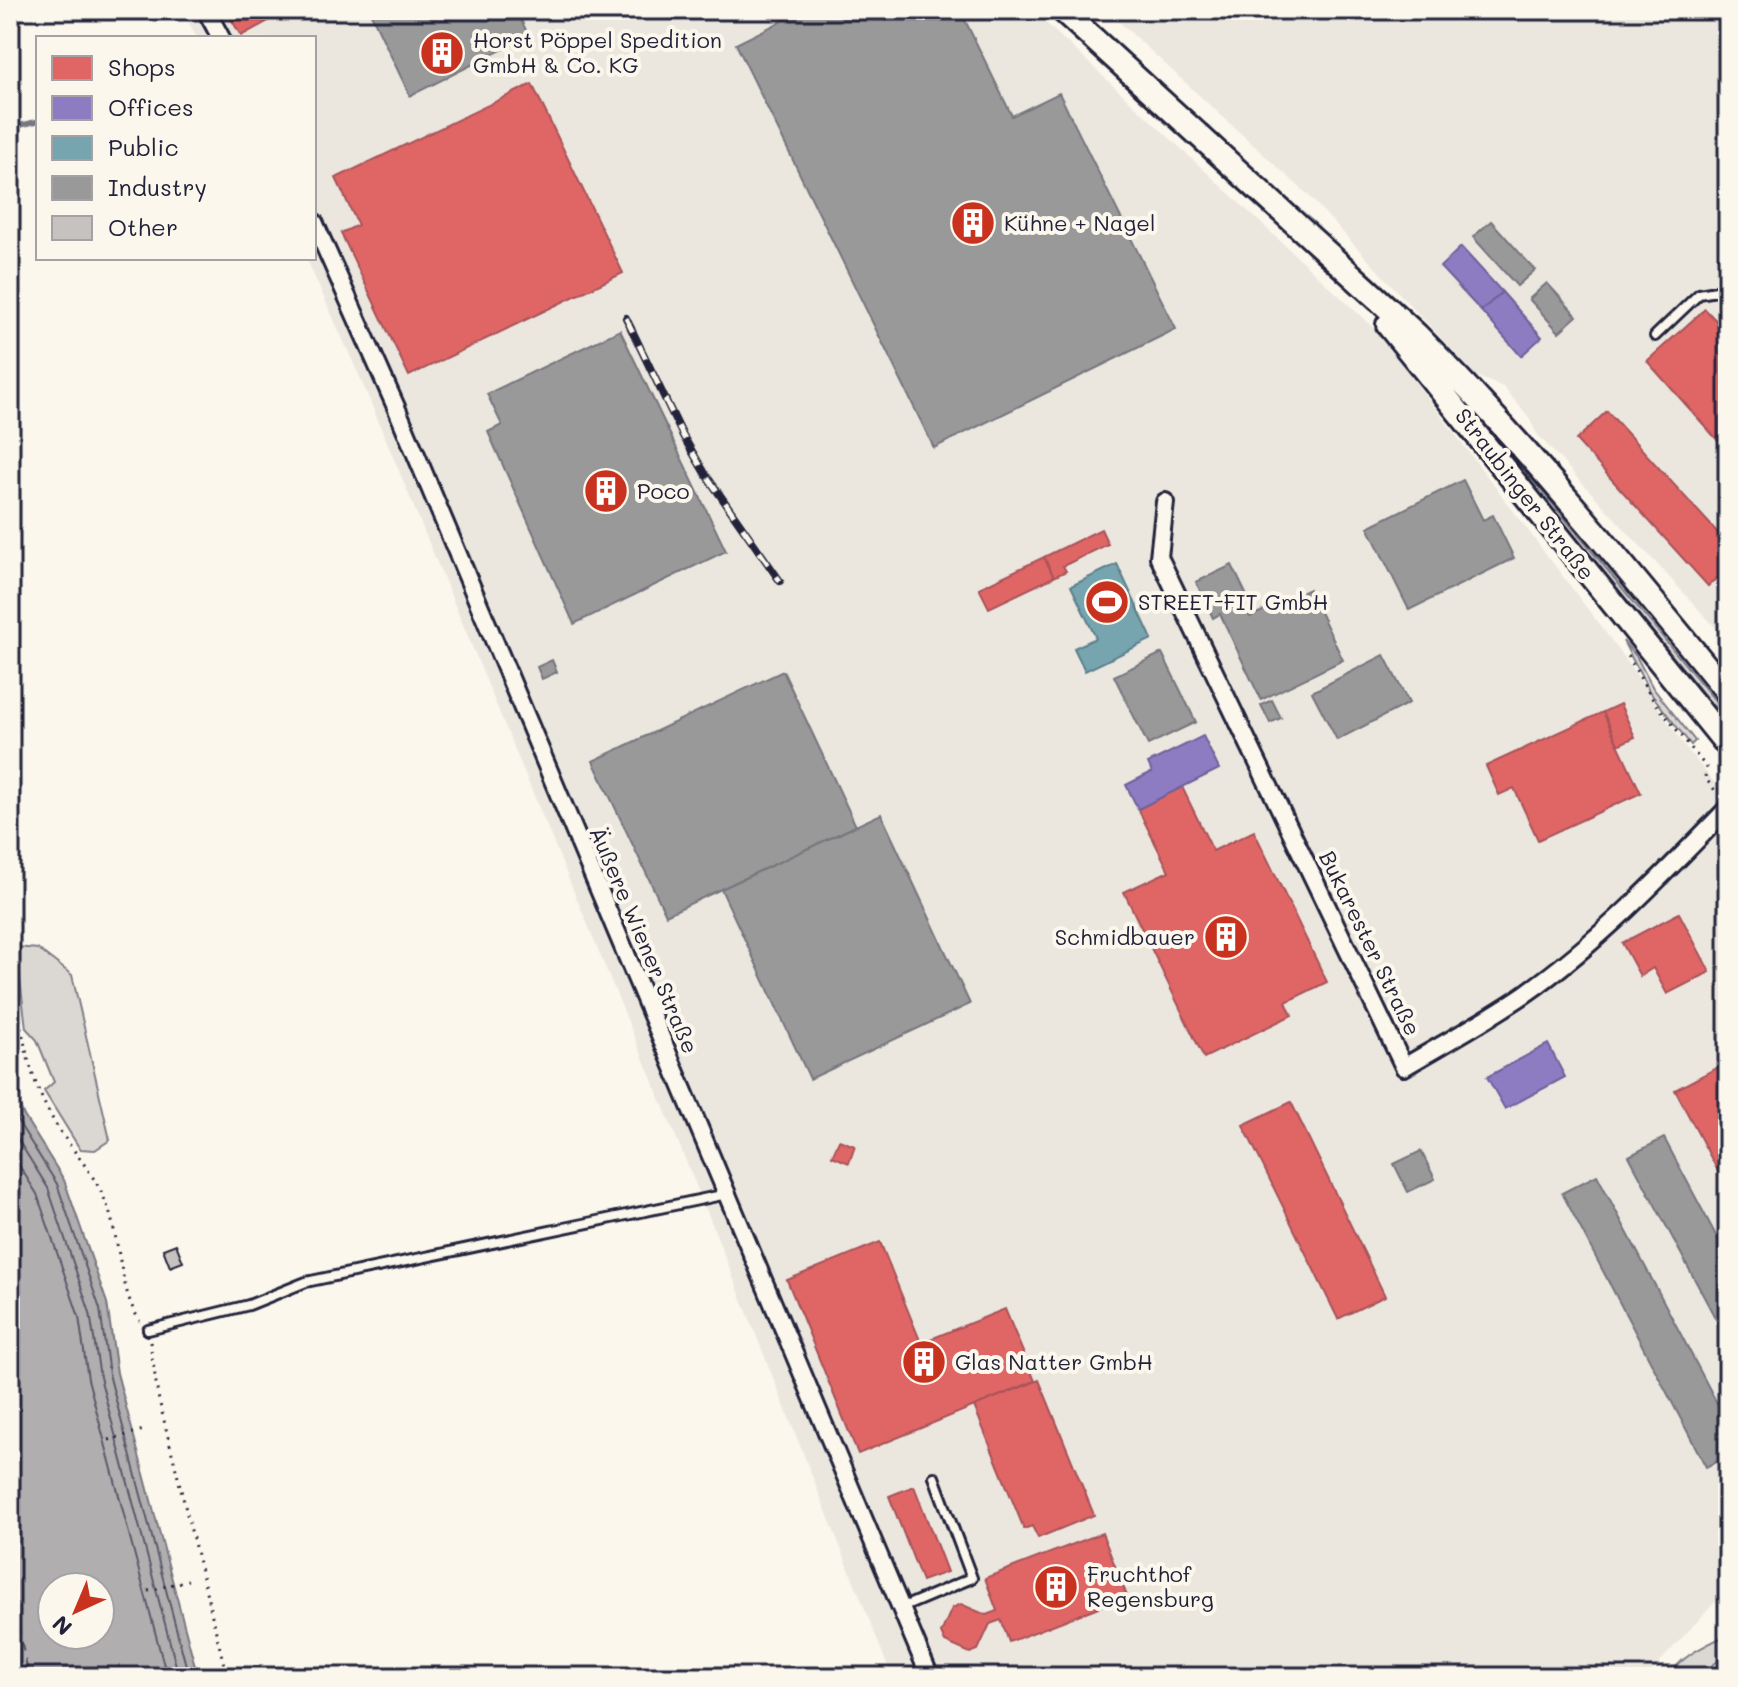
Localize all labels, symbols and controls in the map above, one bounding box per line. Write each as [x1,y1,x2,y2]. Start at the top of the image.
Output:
place label: Horst Pöppel Spedition GmbH & Co. KG [473,25,722,79]
building icon: Horst Pöppel Spedition GmbH & Co. KG [418,29,466,77]
legend [36,36,316,260]
text: Shops [108,51,176,82]
text: Offices [108,91,194,122]
text: Public [108,131,179,162]
text: Industry [108,171,207,202]
building icon: Kühne + Nagel [949,199,997,247]
place label: Kühne + Nagel [1004,208,1155,237]
text: Other [108,211,178,242]
street label: Straubinger Straße [1449,402,1602,586]
building icon: Poco [582,467,630,515]
place label: Poco [637,476,689,505]
sports icon: STREET-FIT GmbH [1083,578,1131,626]
place label: STREET-FIT GmbH [1138,587,1328,616]
street label: Äußere Wiener Straße [584,822,705,1058]
street label: Bukarester Straße [1313,846,1428,1040]
building icon: Schmidbauer [1202,913,1250,961]
place label: Schmidbauer [1055,922,1195,951]
building icon: Glas Natter GmbH [900,1338,948,1386]
place label: Glas Natter GmbH [955,1347,1153,1376]
place label: Fruchthof Regensburg [1087,1559,1214,1613]
building icon: Fruchthof Regensburg [1032,1563,1080,1611]
north arrow [36,1571,116,1651]
text: N [46,1610,78,1642]

